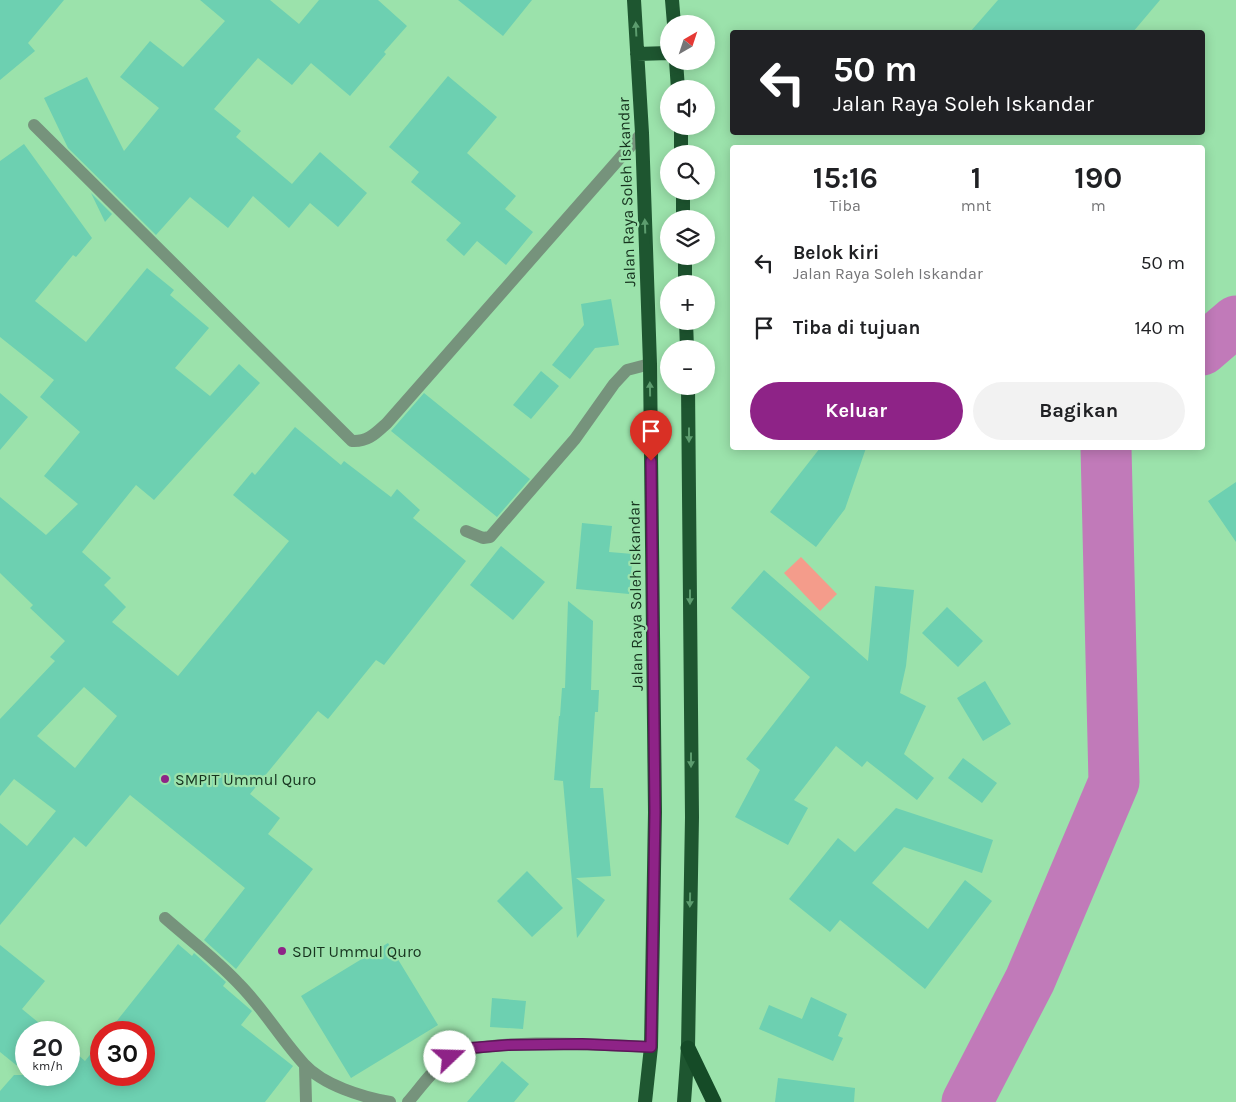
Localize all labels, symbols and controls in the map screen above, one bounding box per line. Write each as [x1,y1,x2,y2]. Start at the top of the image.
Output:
north arrow [660,15,715,70]
map controls [660,15,715,395]
one-way arrow [631,21,639,37]
text: 50 m [833,49,918,90]
icon: left [750,50,815,115]
button: sound [660,80,715,135]
text: Jalan Raya Soleh Iskandar [833,91,1094,117]
street label: Jalan Raya Soleh Iskandar [614,97,639,287]
button: search [660,145,715,200]
text: 15:16 [813,160,878,196]
text: 1 [971,160,981,196]
text: 190 [1074,160,1122,196]
text: Tiba [830,196,861,215]
text: mnt [961,196,991,215]
text: m [1091,196,1106,215]
button: layers [660,210,715,265]
one-way arrow [641,218,649,234]
text: Belok kiri [793,242,879,264]
icon: left [750,249,778,277]
text: 50 m [1141,252,1185,274]
text: Jalan Raya Soleh Iskandar [793,264,983,283]
button: + [660,275,715,330]
icon: arrive [750,314,778,342]
text: Tiba di tujuan [793,317,920,339]
text: 140 m [1135,317,1185,339]
button: − [660,340,715,395]
one-way arrow [646,380,654,396]
button: Keluar [750,382,963,440]
button: Bagikan [973,382,1185,440]
pin [630,410,672,461]
icon: arrive [637,417,665,445]
one-way arrow [685,427,693,443]
street label: Jalan Raya Soleh Iskandar [624,501,647,691]
one-way arrow [686,590,694,606]
one-way arrow [687,752,695,768]
place label: SMPIT Ummul Quro [175,770,316,789]
marker: SMPIT Ummul Quro [159,773,171,785]
one-way arrow [686,892,694,908]
place label: SDIT Ummul Quro [292,942,422,961]
marker: SDIT Ummul Quro [276,945,288,957]
speed limit sign: 30 [90,1021,155,1086]
position arrow [423,1030,475,1082]
text: 20 [32,1033,63,1062]
text: km/h [32,1059,63,1073]

